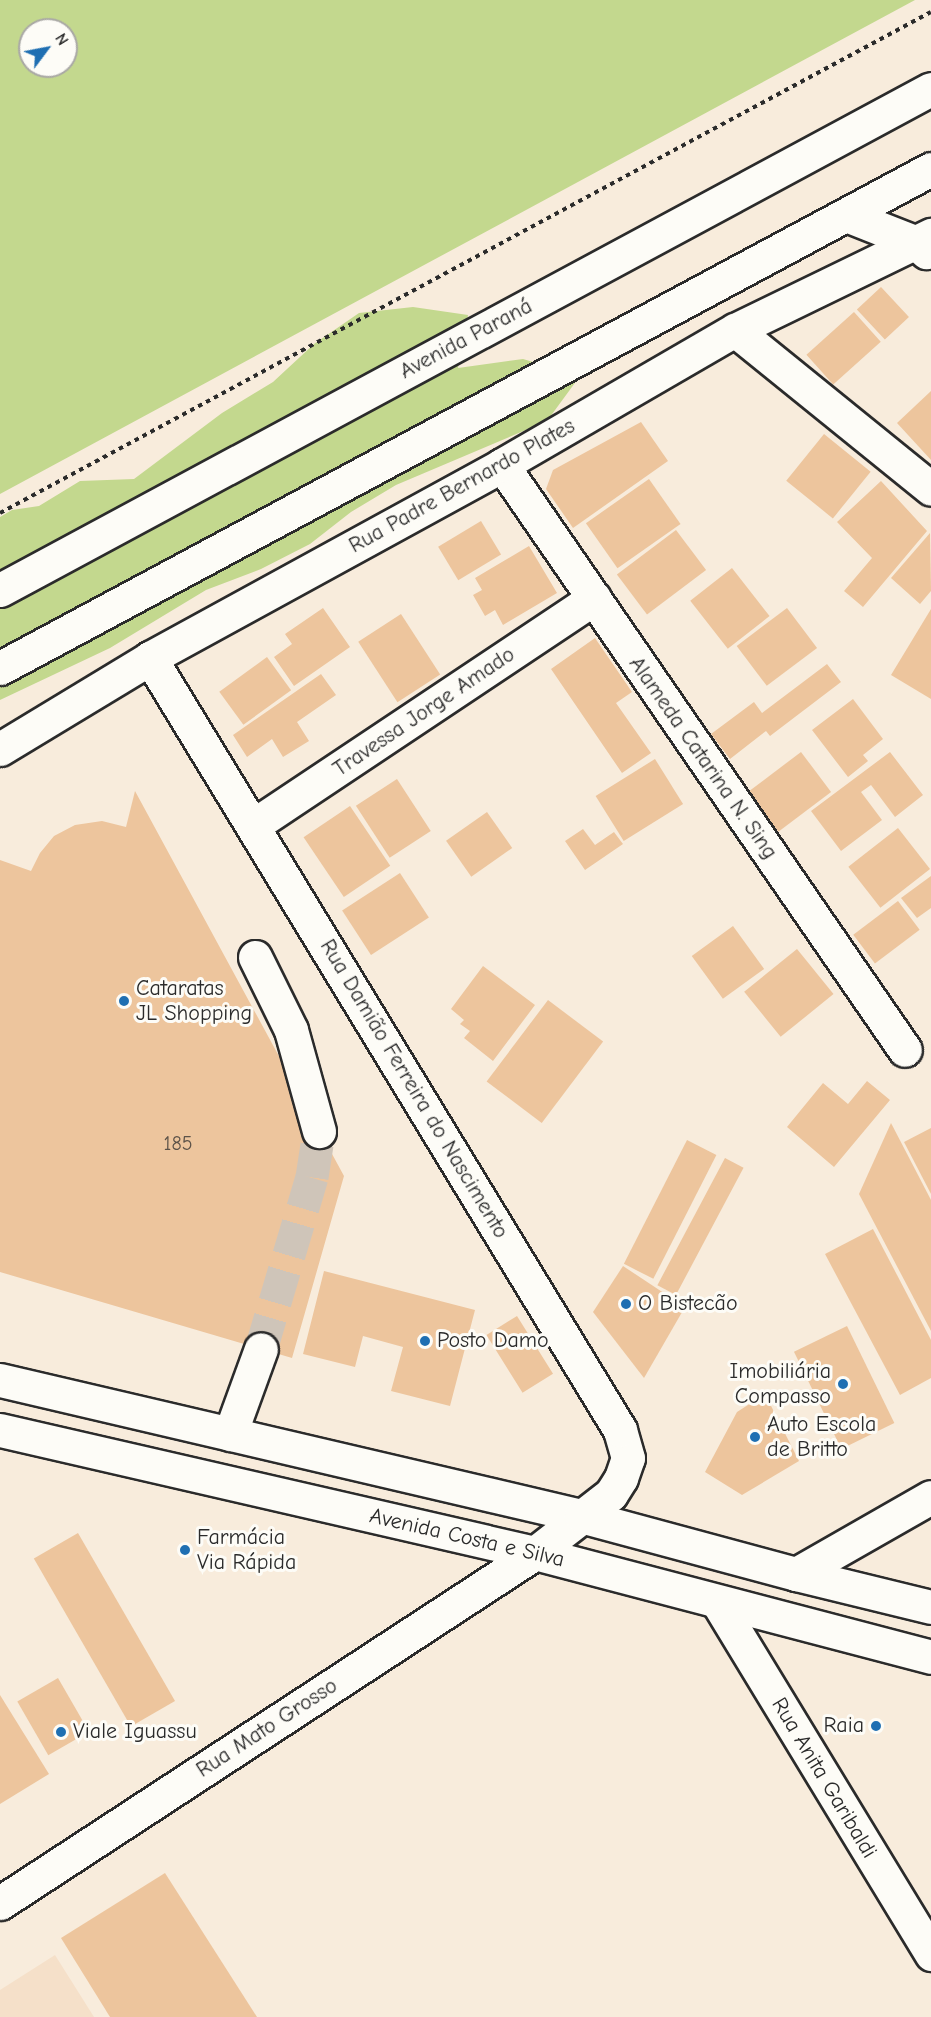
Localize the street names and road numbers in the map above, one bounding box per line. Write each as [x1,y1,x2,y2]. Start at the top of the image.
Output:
street label: Avenida Paraná [395,293,537,385]
street label: Rua Padre Bernardo Plates [344,413,580,559]
street label: Travessa Jorge Amado [328,641,520,783]
street label: Alameda Catarina N. Sing [623,652,783,864]
street label: Rua Damião Ferreira do Nascimento [314,935,514,1243]
street label: Avenida Costa e Silva [367,1503,567,1573]
street label: Rua Mato Grosso [191,1673,343,1783]
street label: Rua Anita Garibaldi [766,1693,882,1863]

